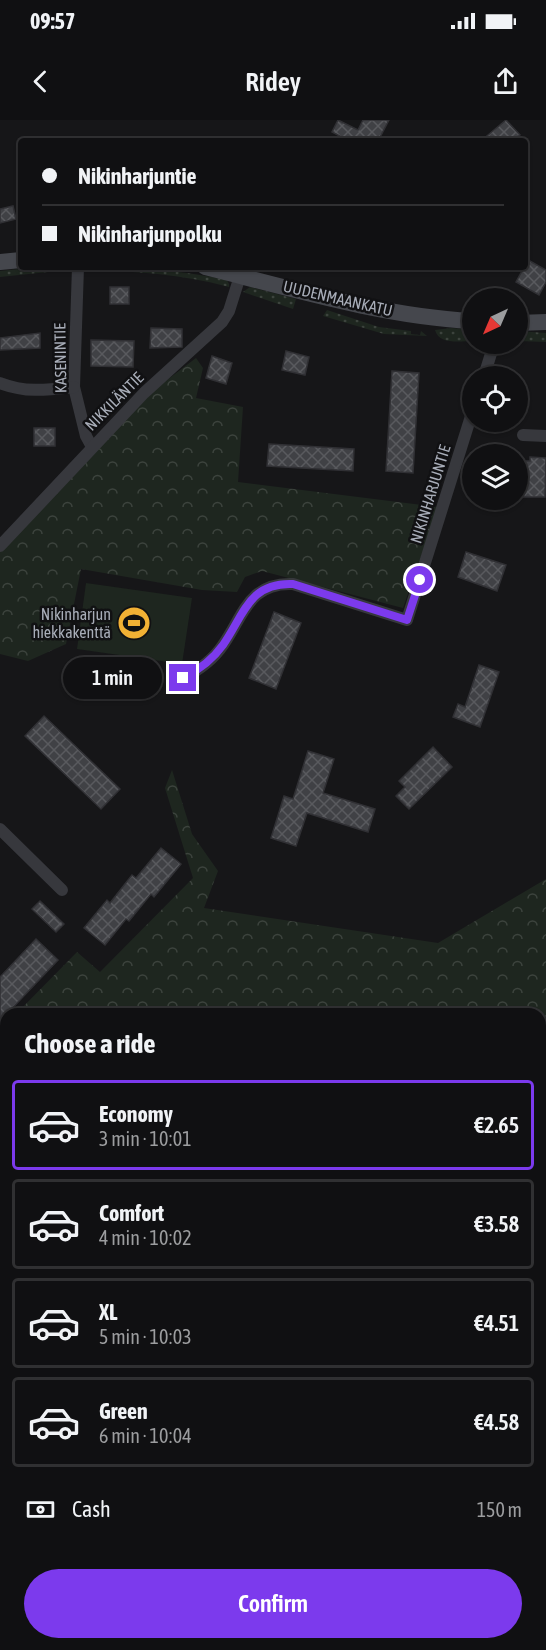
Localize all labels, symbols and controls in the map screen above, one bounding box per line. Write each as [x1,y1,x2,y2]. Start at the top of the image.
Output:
text: 09:57 [30,8,75,34]
icon: back [24,65,57,98]
icon: share [489,65,522,98]
text: Ridey [245,66,301,97]
text: Nikinharjuntie [78,163,196,189]
text: Nikinharjunpolku [78,221,222,247]
street label: UUDENMAANKATU [282,277,394,319]
north arrow [462,288,528,354]
map controls [462,288,528,510]
street label: KASENINTIE [50,323,70,393]
button: locate [462,366,528,432]
street label: NIKKILÄNTIE [81,368,147,434]
street label: NIKINHARJUNTIE [406,442,454,545]
button: layers [462,444,528,510]
route start [406,566,433,593]
place label: Nikinharjun hiekkakenttä [32,605,111,641]
sports icon: Nikinharjun hiekkakenttä [116,605,152,641]
callout: 1 min [63,657,162,699]
route end [169,664,196,691]
text: 1 min [92,666,133,689]
text: Choose a ride [24,1028,156,1059]
icon: car [27,1098,81,1152]
text: Economy [99,1101,173,1127]
text: €2.65 [474,1112,519,1138]
text: 3 min · 10:01 [99,1127,192,1150]
icon: car [27,1197,81,1251]
text: Comfort [99,1200,164,1226]
text: €3.58 [474,1211,519,1237]
text: 4 min · 10:02 [99,1226,192,1249]
icon: car [27,1296,81,1350]
text: XL [99,1299,117,1325]
text: €4.51 [474,1310,519,1336]
text: 5 min · 10:03 [99,1325,192,1348]
icon: car [27,1395,81,1449]
text: Green [99,1398,148,1424]
text: €4.58 [474,1409,519,1435]
text: 6 min · 10:04 [99,1424,192,1447]
icon: cash [24,1493,57,1526]
text: Cash [72,1496,111,1522]
text: 150 m [477,1498,522,1521]
button: Confirm [24,1569,522,1638]

